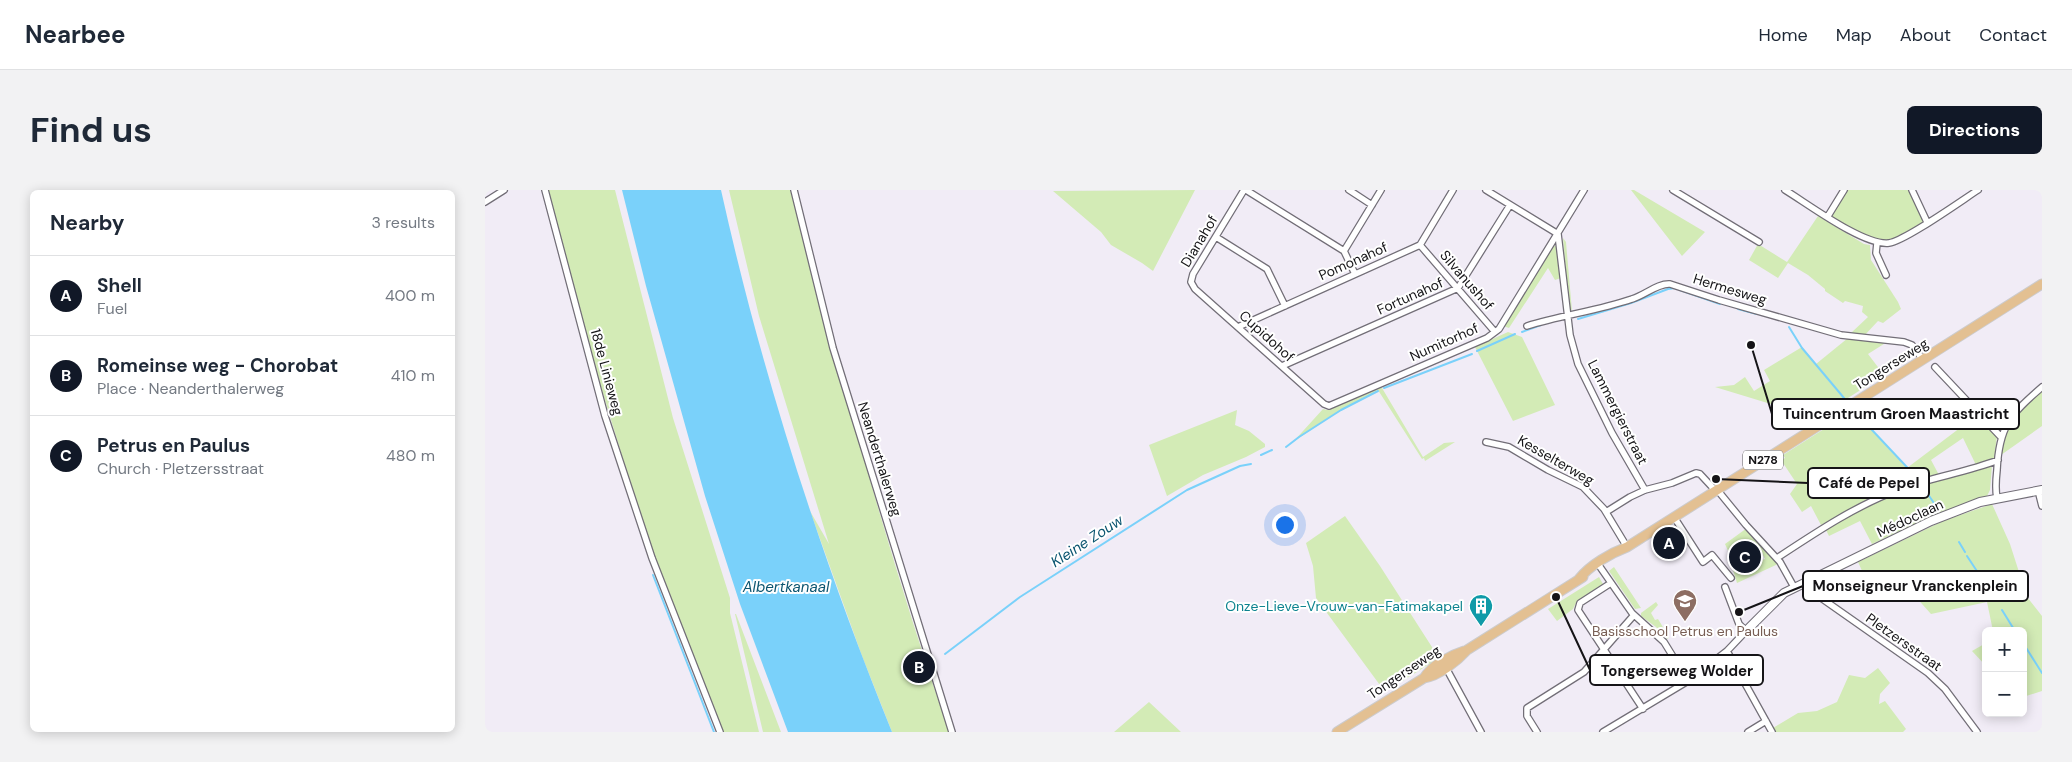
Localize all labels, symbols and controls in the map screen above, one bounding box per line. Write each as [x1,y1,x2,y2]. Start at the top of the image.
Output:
text: Nearbee [25,19,125,50]
text: Home [1758,23,1808,47]
text: Map [1836,23,1872,47]
text: About [1900,23,1951,47]
text: Contact [1979,23,2047,47]
button: Directions [1907,106,2042,154]
text: Find us [30,107,152,153]
text: Nearby [50,209,124,237]
text: 3 results [372,212,435,233]
street label: Dianahof [1177,212,1222,270]
street label: Pomonahof [1316,238,1390,284]
street label: Silvanushof [1436,246,1498,314]
street label: Hermesweg [1691,269,1769,309]
text: Shell [97,273,142,298]
street label: Fortunahof [1374,273,1446,319]
text: A [60,285,72,306]
text: 400 m [385,285,435,306]
text: Fuel [97,298,127,319]
street label: Cupidohof [1236,306,1299,366]
street label: Numitorhof [1407,319,1481,365]
street label: 18de Linieweg [587,327,627,418]
street label: Tongerseweg [1850,334,1932,394]
text: Romeinse weg - Chorobat [97,353,338,378]
street label: Lammergierstraat [1584,357,1652,467]
text: B [61,365,71,386]
text: 410 m [391,365,435,386]
text: Place · Neanderthalerweg [97,378,284,399]
callout: Tuincentrum Groen Maastricht [1772,399,2019,429]
street label: Neanderthalerweg [854,400,906,519]
text: Tuincentrum Groen Maastricht [1783,404,2009,424]
street label: Kesselterweg [1515,431,1598,489]
text: Petrus en Paulus [97,433,250,458]
text: C [60,445,72,466]
text: 480 m [386,445,435,466]
road number: N278 [1743,450,1783,470]
text: Church · Pletzersstraat [97,458,264,479]
callout: Café de Pepel [1808,468,1929,498]
text: Café de Pepel [1819,473,1919,493]
street label: Médoclaan [1874,495,1946,541]
water label: Kleine Zouw [1047,510,1128,572]
your location [1272,512,1298,538]
pin: A [1653,524,1685,562]
pin: C [1729,538,1761,576]
callout: Monseigneur Vranckenplein [1803,571,2028,601]
text: Monseigneur Vranckenplein [1813,576,2018,596]
water label: Albertkanaal [742,577,830,597]
school or university icon: Basisschool Petrus en Paulus [1672,588,1698,622]
building icon: Onze-Lieve-Vrouw-van-Fatimakapel [1468,593,1494,627]
place label: Onze-Lieve-Vrouw-van-Fatimakapel [1225,597,1463,615]
street label: Pletzersstraat [1862,609,1946,675]
place label: Basisschool Petrus en Paulus [1592,622,1778,640]
map controls [1982,627,2027,717]
button: + [1982,627,2027,672]
street label: Tongerseweg [1364,641,1444,703]
pin: B [903,648,935,686]
callout: Tongerseweg Wolder [1590,655,1763,685]
text: Tongerseweg Wolder [1601,661,1753,681]
button: − [1982,672,2027,717]

